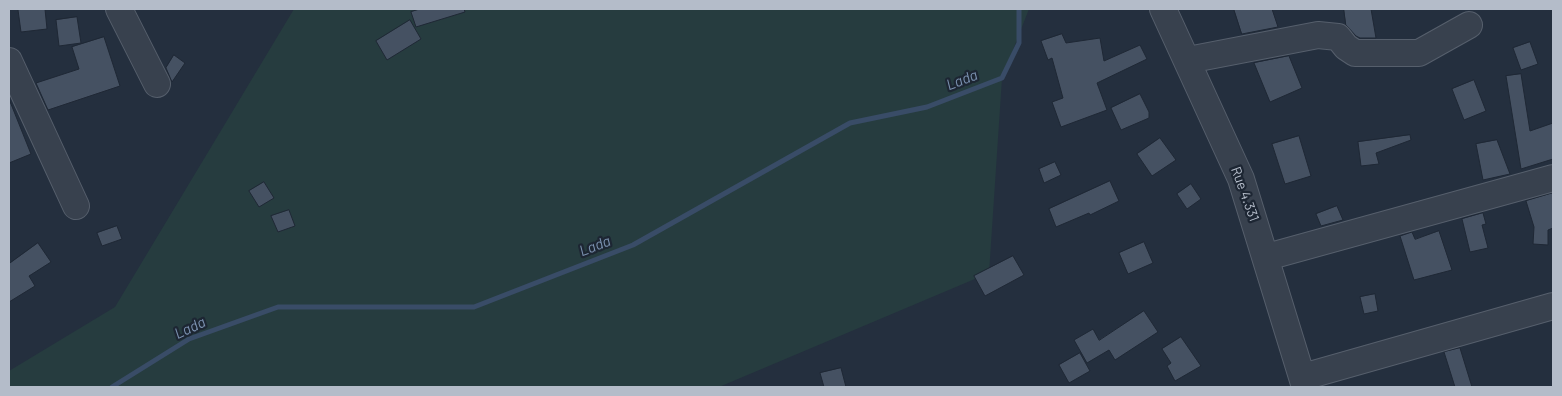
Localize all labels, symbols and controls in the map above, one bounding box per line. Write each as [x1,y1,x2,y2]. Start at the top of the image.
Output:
water label: Lada [944,66,980,94]
street label: Rue 4.331 [1227,164,1263,224]
water label: Lada [577,232,613,260]
water label: Lada [172,313,208,343]

